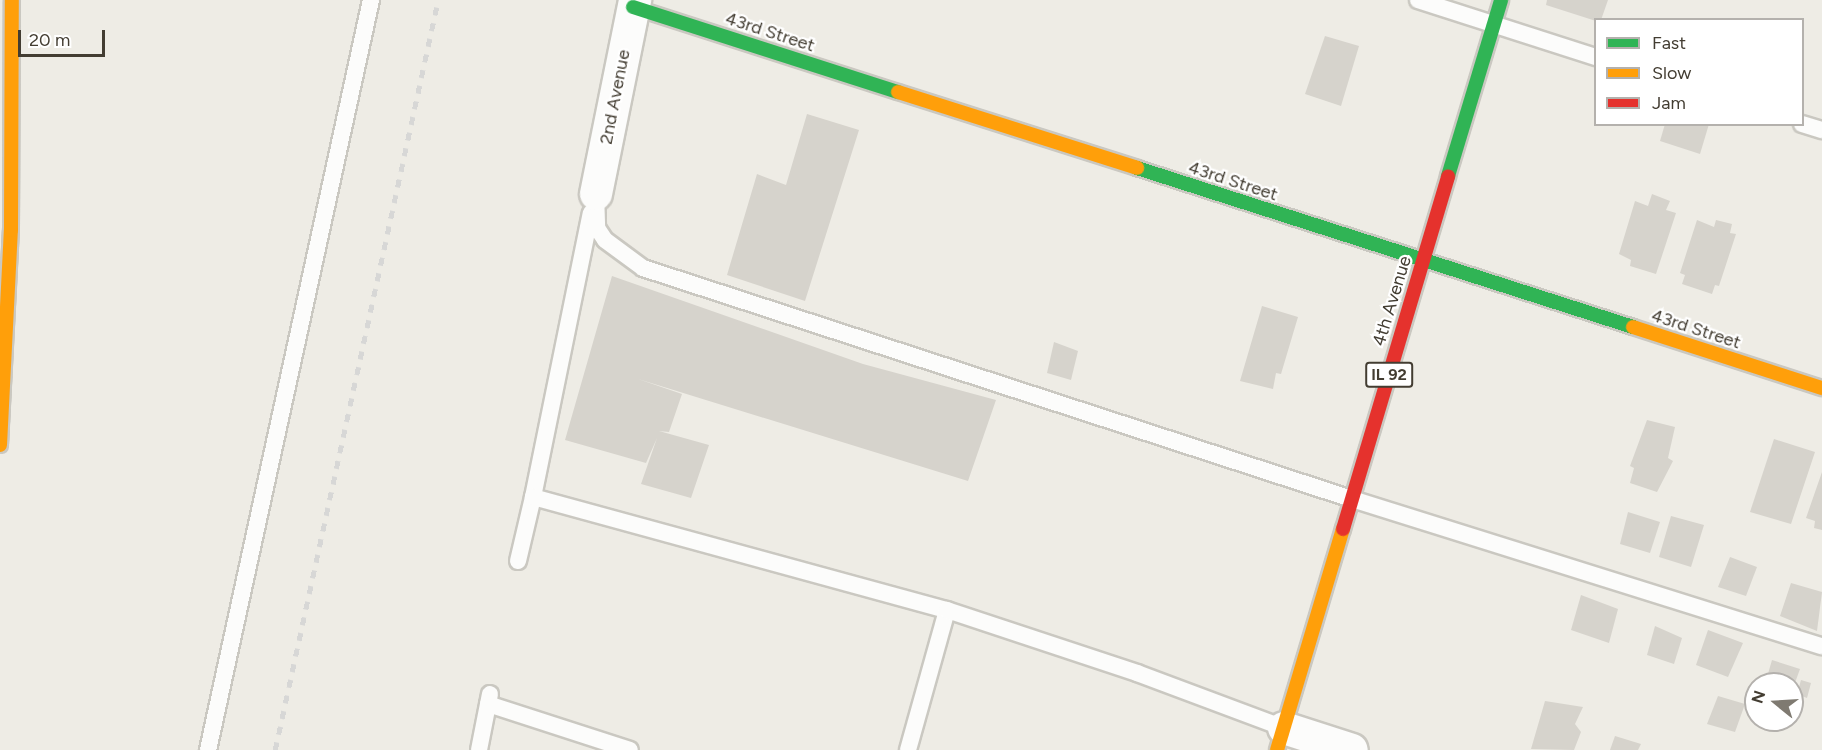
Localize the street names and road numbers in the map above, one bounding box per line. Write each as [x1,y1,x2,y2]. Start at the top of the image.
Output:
street label: 43rd Street [723,7,817,57]
street label: 2nd Avenue [595,48,635,146]
street label: 43rd Street [1186,156,1280,206]
street label: 4th Avenue [1368,253,1416,349]
street label: 43rd Street [1649,304,1743,354]
road number: IL 92 [1365,362,1413,388]

